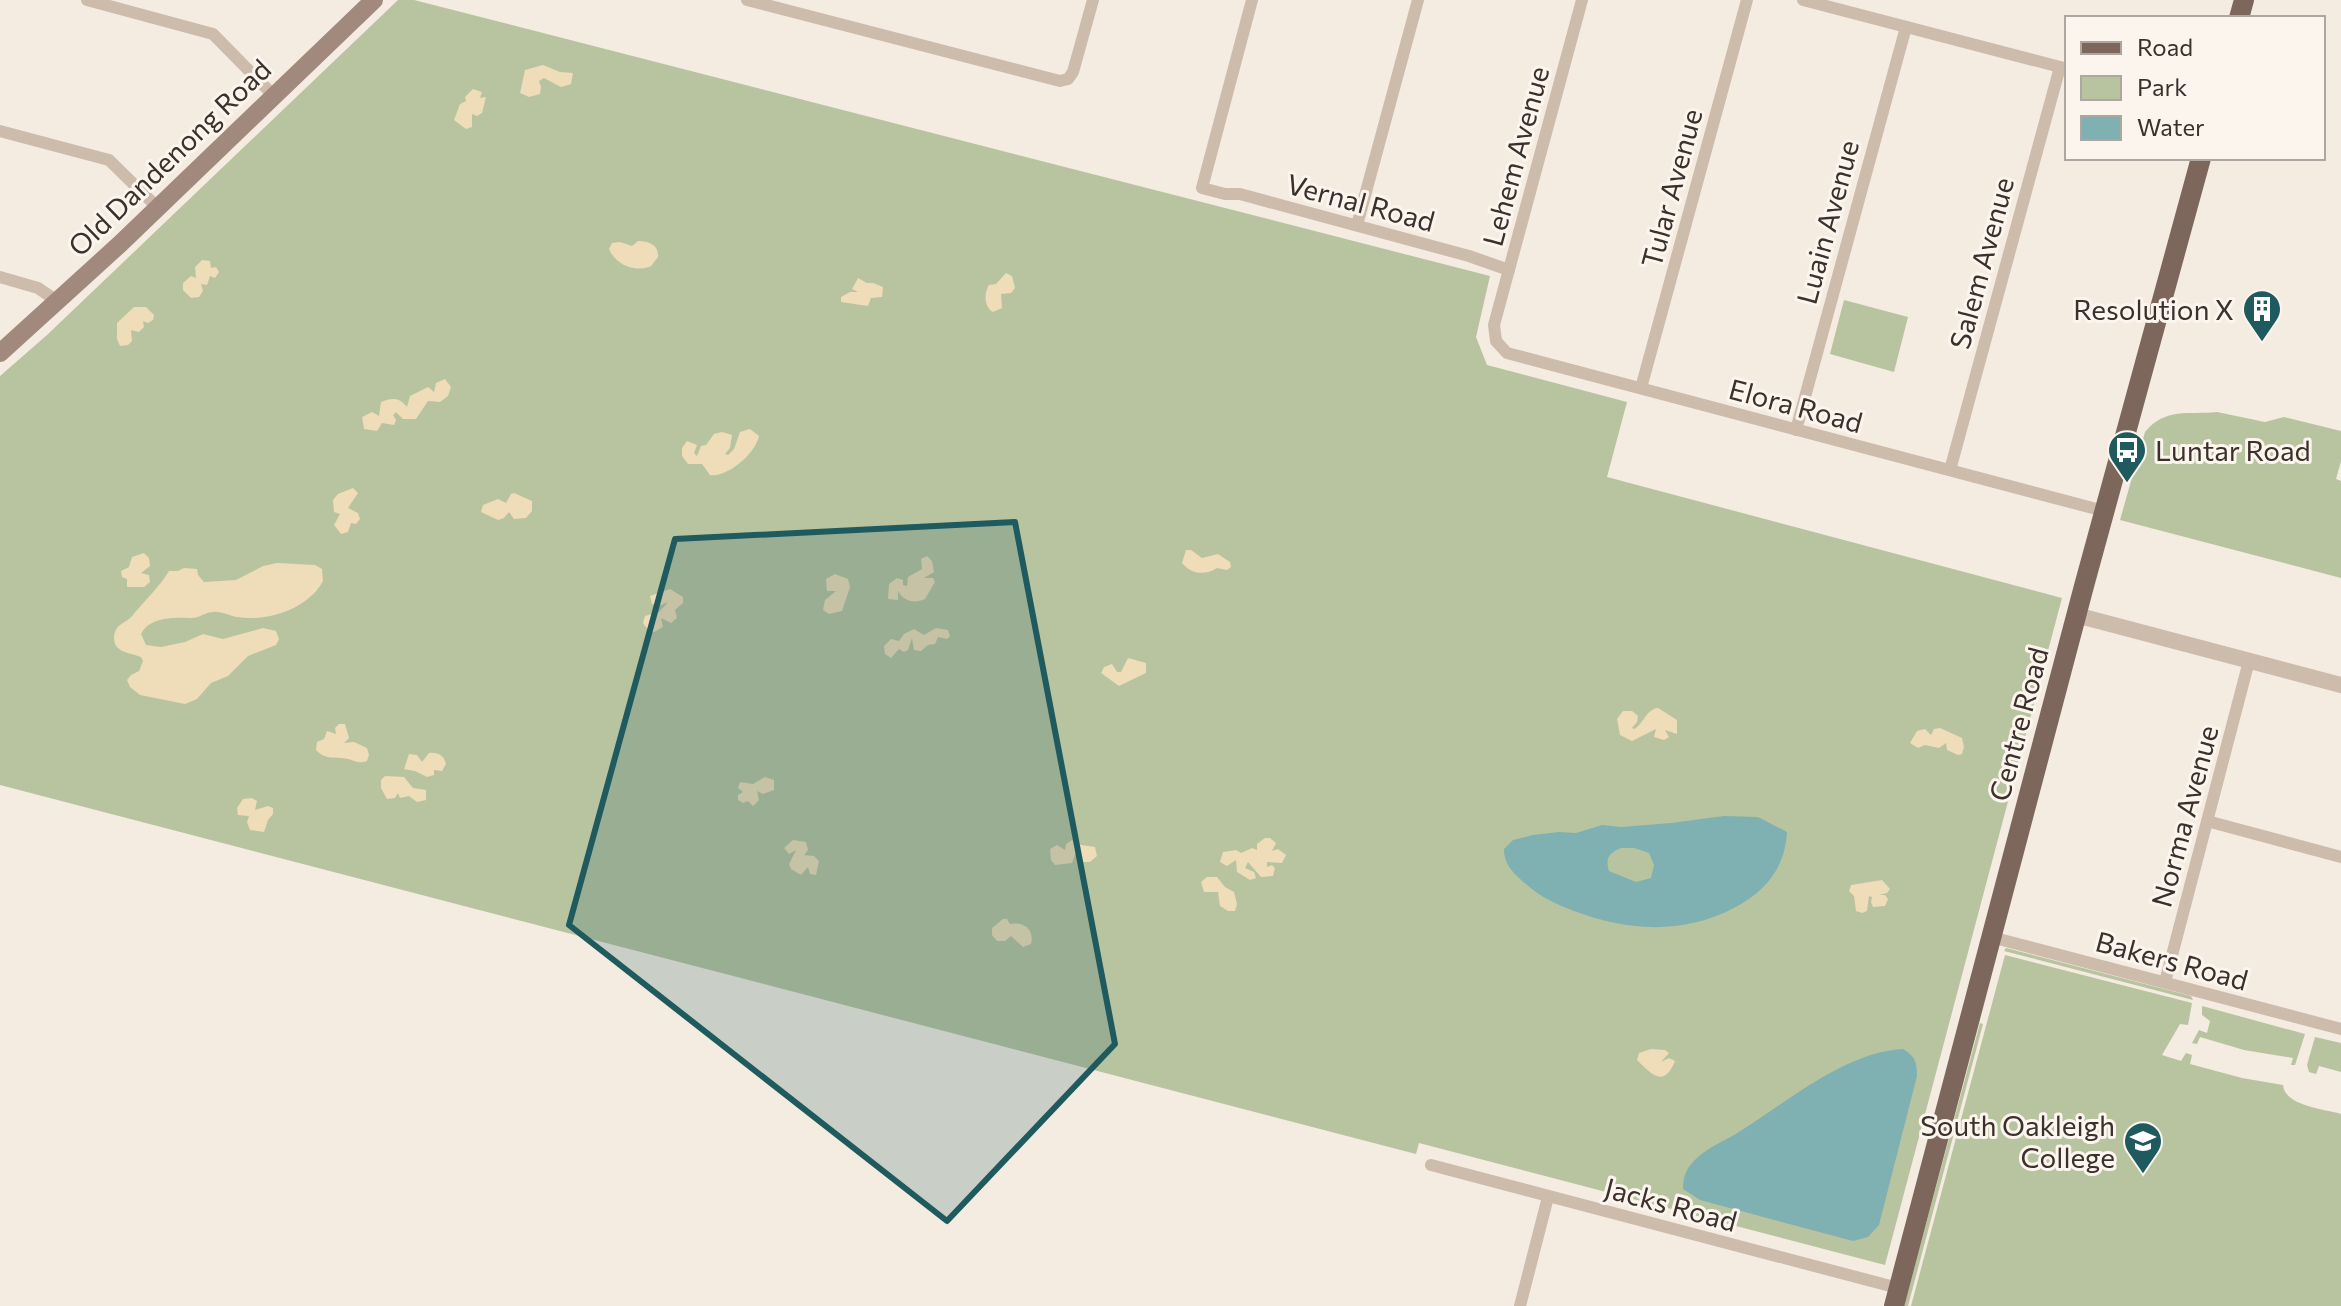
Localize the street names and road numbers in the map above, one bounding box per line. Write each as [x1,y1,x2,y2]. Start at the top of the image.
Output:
street label: Old Dandenong Road [61,52,277,262]
street label: Lehem Avenue [1475,62,1555,250]
street label: Tular Avenue [1633,105,1709,271]
street label: Luain Avenue [1789,136,1865,308]
street label: Vernal Road [1283,166,1439,238]
street label: Salem Avenue [1942,174,2020,352]
street label: Elora Road [1726,371,1866,439]
street label: Centre Road [1981,643,2055,805]
street label: Norma Avenue [2143,721,2225,911]
street label: Bakers Road [2092,923,2252,997]
street label: Jacks Road [1601,1170,1741,1238]

